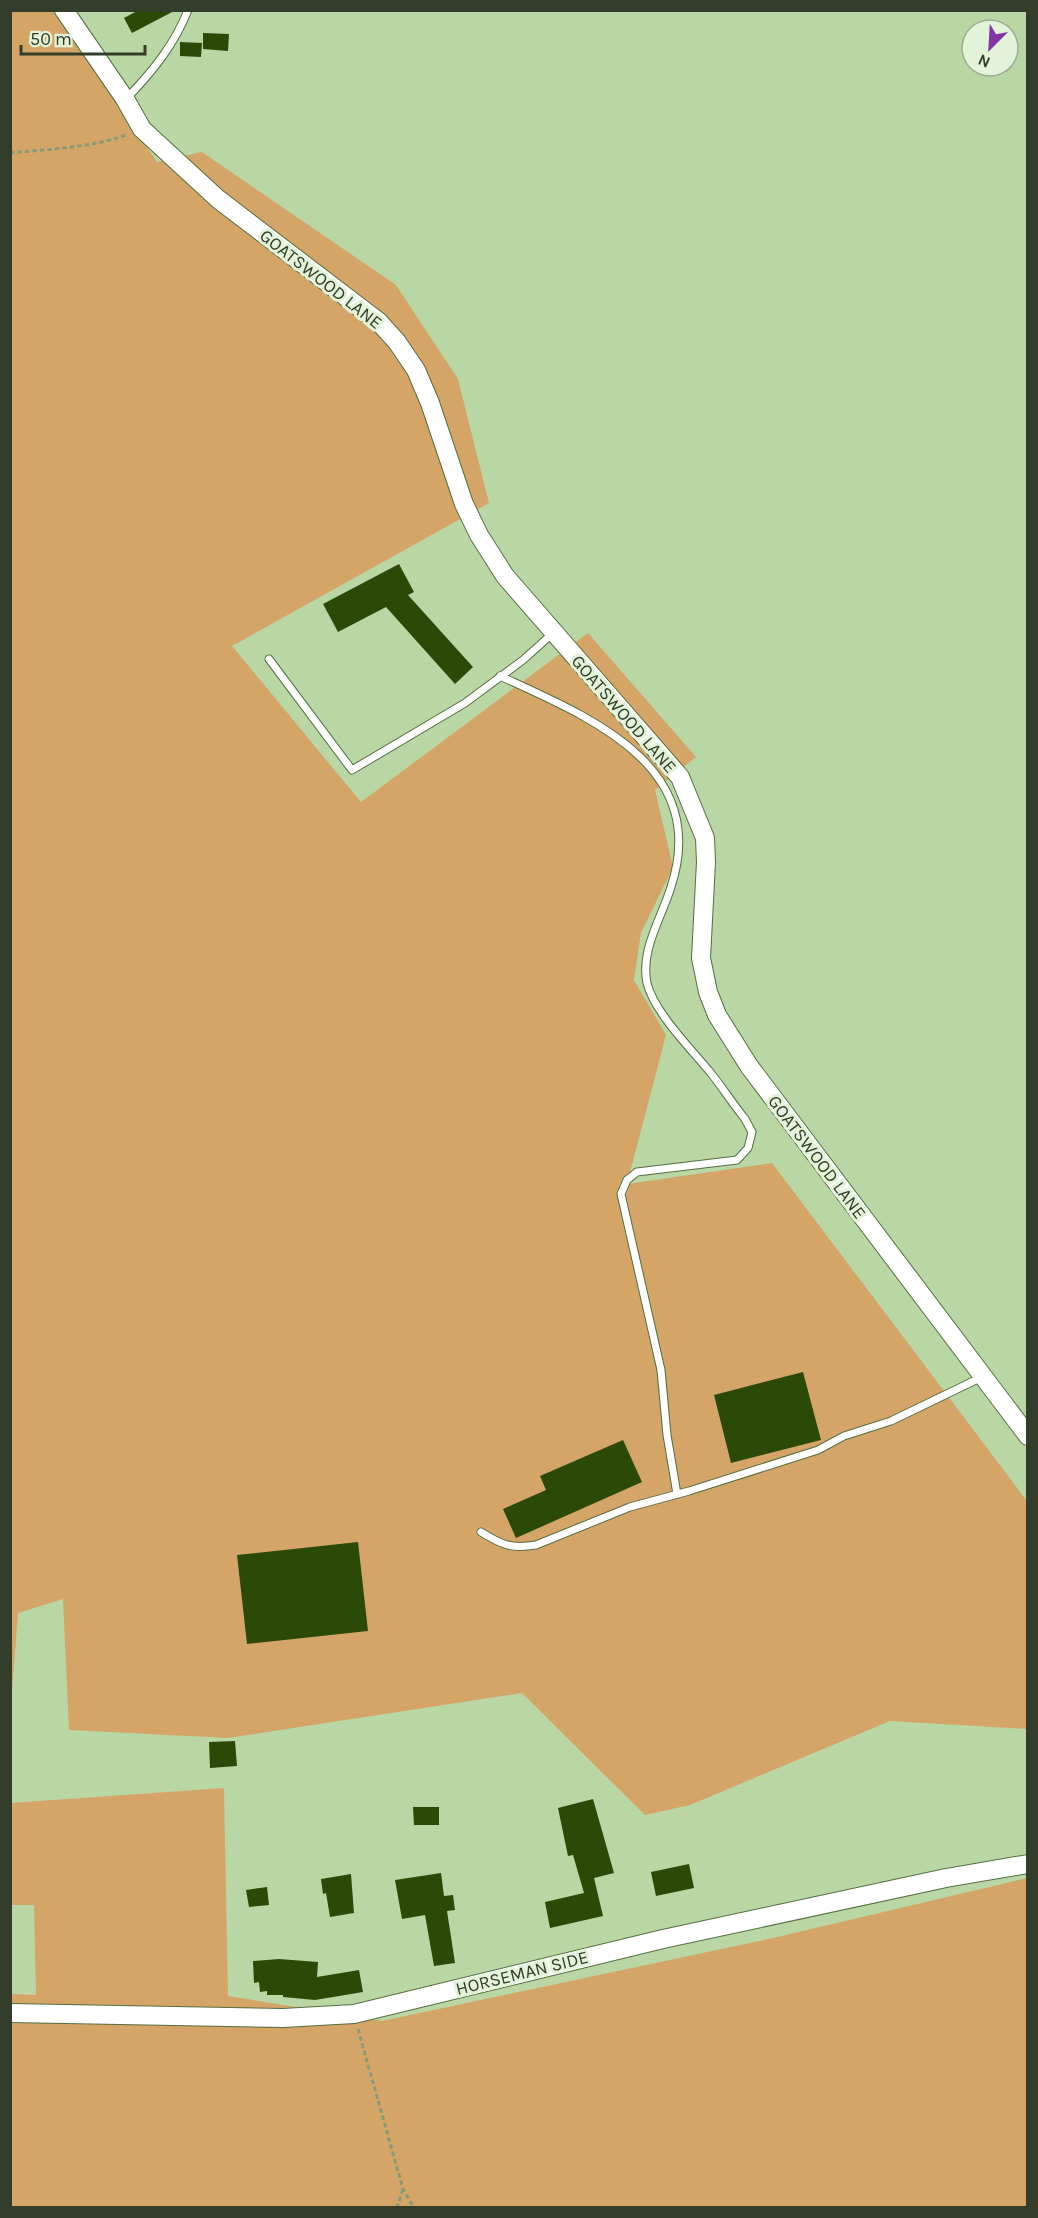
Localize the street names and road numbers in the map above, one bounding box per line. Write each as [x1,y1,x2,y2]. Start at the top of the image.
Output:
street label: GOATSWOOD LANE [255,224,387,334]
street label: GOATSWOOD LANE [567,650,681,778]
street label: GOATSWOOD LANE [763,1091,871,1223]
street label: HORSEMAN SIDE [453,1946,591,2000]

